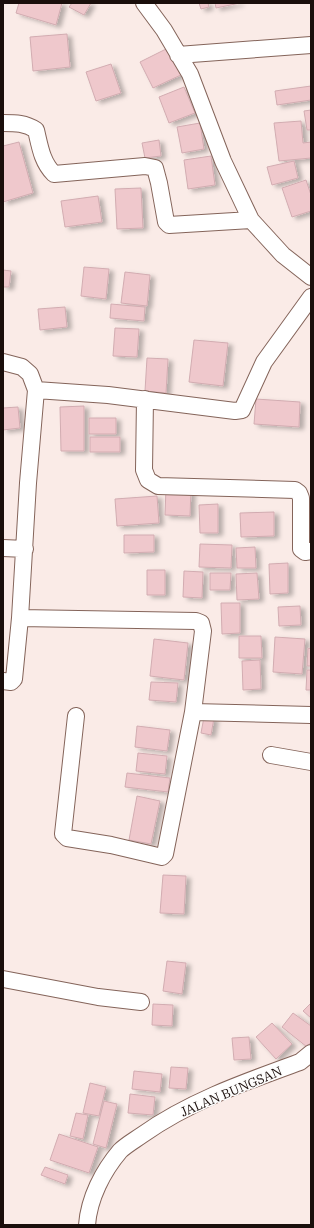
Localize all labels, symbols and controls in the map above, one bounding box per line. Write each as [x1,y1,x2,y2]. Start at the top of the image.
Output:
street label: JALAN BUNGSAN [178,1062,285,1121]

